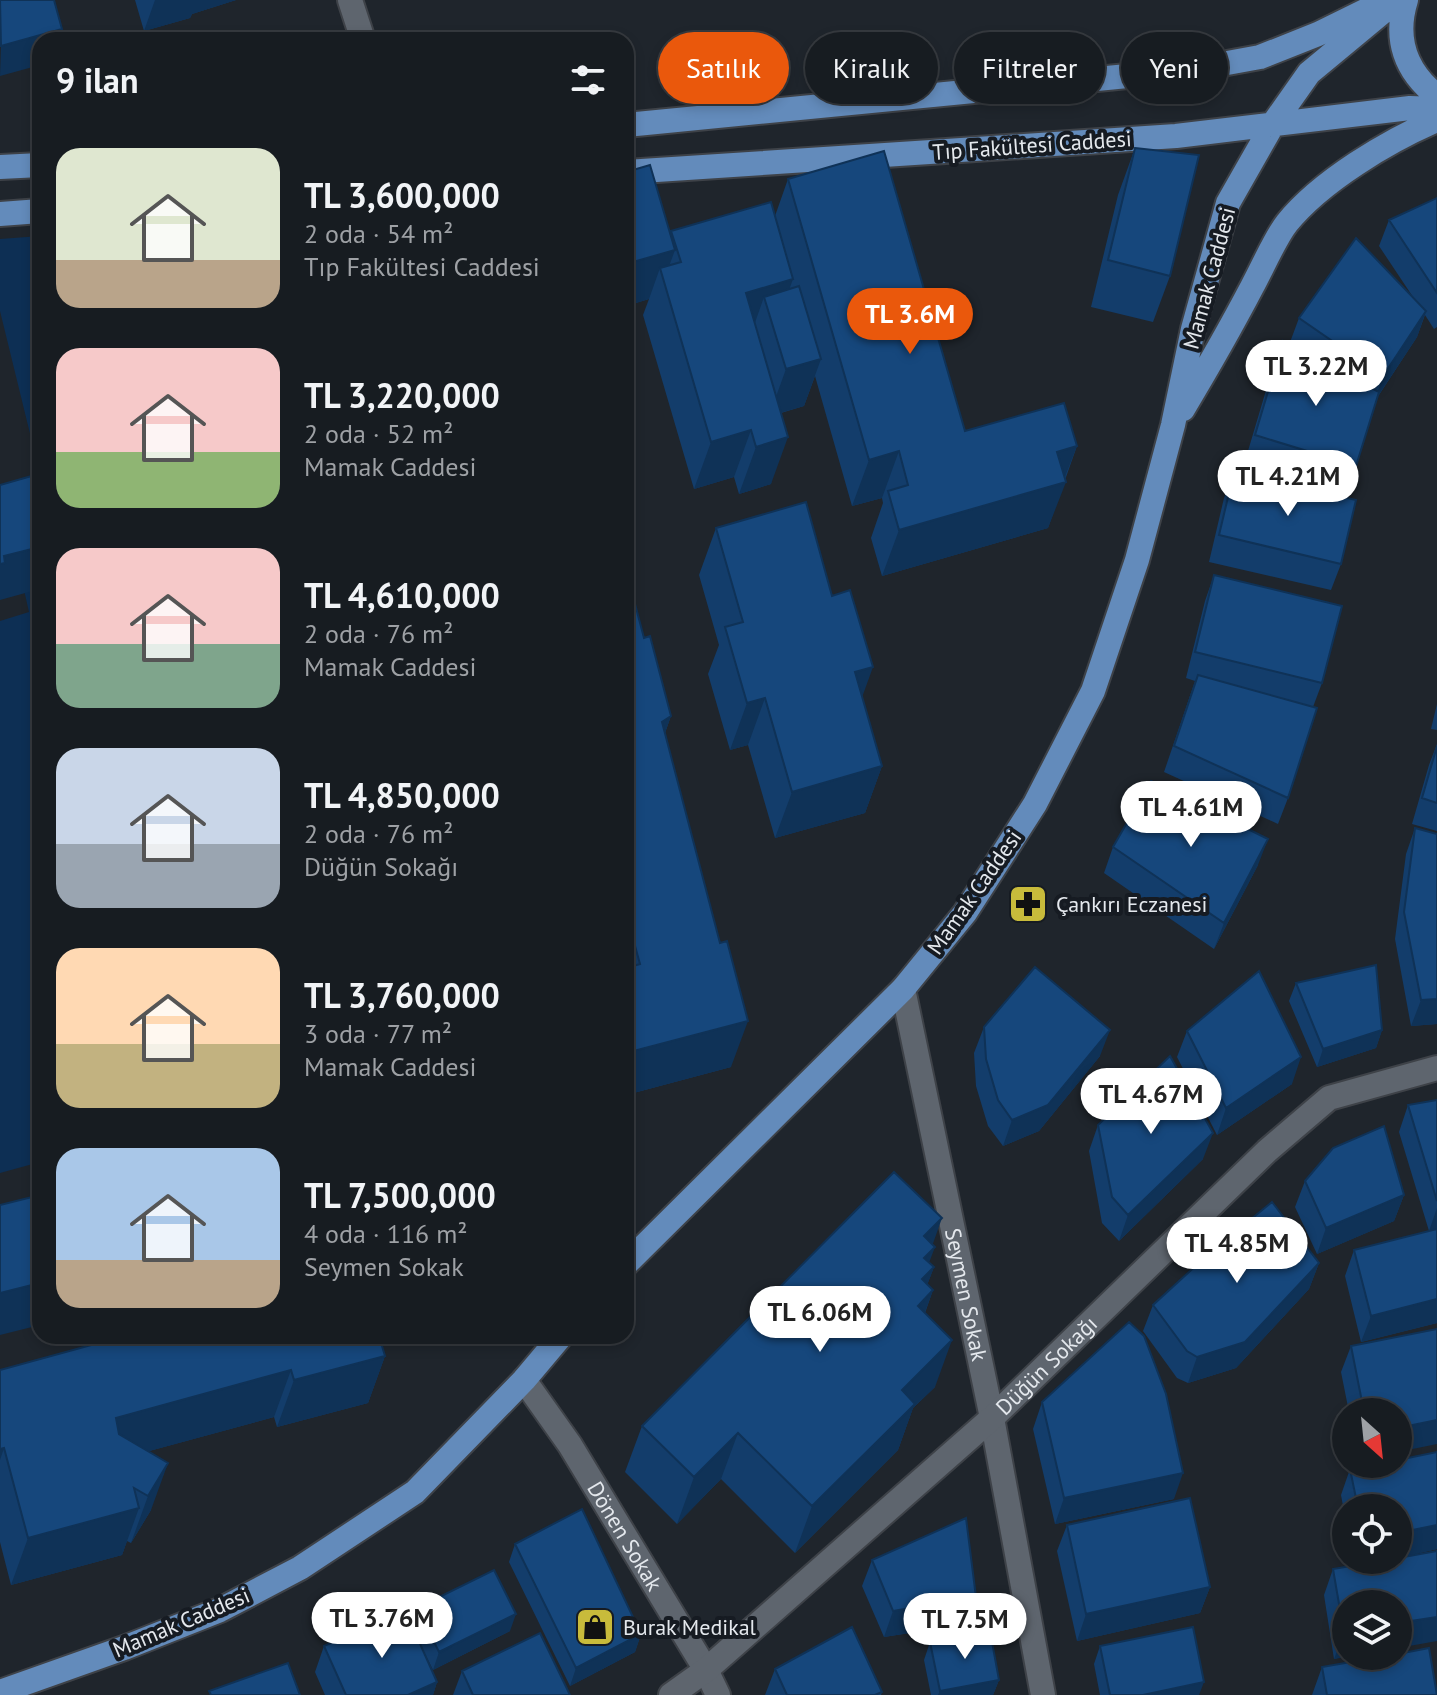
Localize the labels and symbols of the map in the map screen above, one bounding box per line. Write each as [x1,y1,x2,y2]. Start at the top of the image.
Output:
street label: Tıp Fakültesi Caddesi [932,124,1132,166]
street label: Mamak Caddesi [1177,204,1241,352]
pin: TL 3.6M [836,288,984,356]
pin: TL 3.22M [1233,340,1399,408]
pin: TL 4.21M [1205,450,1371,518]
pin: TL 4.61M [1108,781,1274,849]
street label: Mamak Caddesi [921,824,1027,960]
pharmacy icon: Çankırı Eczanesi [1007,883,1049,925]
place label: Çankırı Eczanesi [1056,890,1207,918]
pin: TL 4.67M [1068,1068,1234,1136]
pin: TL 4.85M [1154,1217,1320,1285]
street label: Seymen Sokak [939,1225,994,1364]
pin: TL 6.06M [737,1286,903,1354]
street label: Düğün Sokağı [990,1310,1103,1421]
north arrow [1332,1398,1412,1478]
street label: Dönen Sokak [581,1476,669,1596]
street label: Mamak Caddesi [108,1581,254,1663]
pin: TL 3.76M [299,1592,465,1660]
pin: TL 7.5M [891,1593,1039,1661]
shop icon: Burak Medikal [574,1606,616,1648]
place label: Burak Medikal [623,1613,757,1641]

